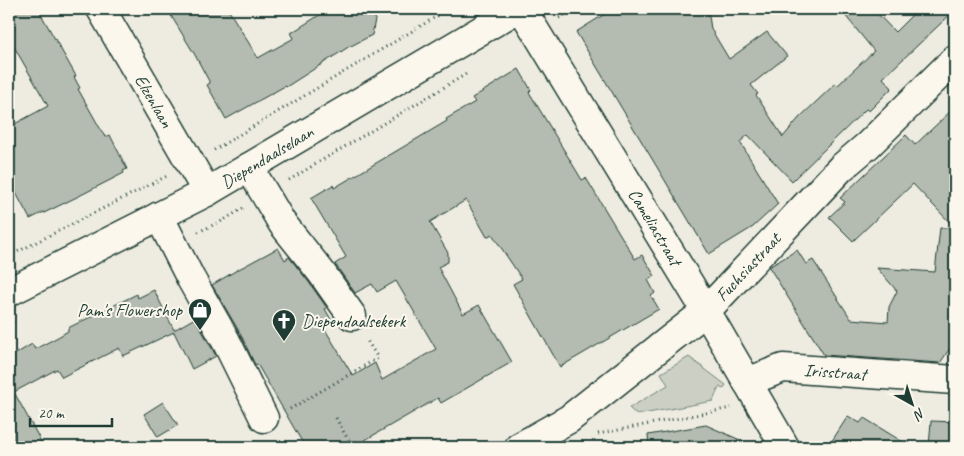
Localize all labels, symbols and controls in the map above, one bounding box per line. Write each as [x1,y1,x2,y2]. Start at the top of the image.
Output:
street label: Elzenlaan [130,70,178,132]
street label: Diependaalselaan [217,120,318,193]
street label: Cameliastraat [624,185,688,272]
street label: Fuchsiastraat [711,227,787,306]
shop icon: Pam's Flowershop [187,297,213,331]
place label: Pam's Flowershop [77,299,183,321]
church icon: Diependaalsekerk [271,308,297,342]
place label: Diependaalsekerk [302,310,407,332]
street label: Irisstraat [803,359,870,385]
north arrow [886,378,936,428]
scale bar [30,396,112,428]
text: 20 m [38,404,65,423]
text: N [909,404,929,425]

